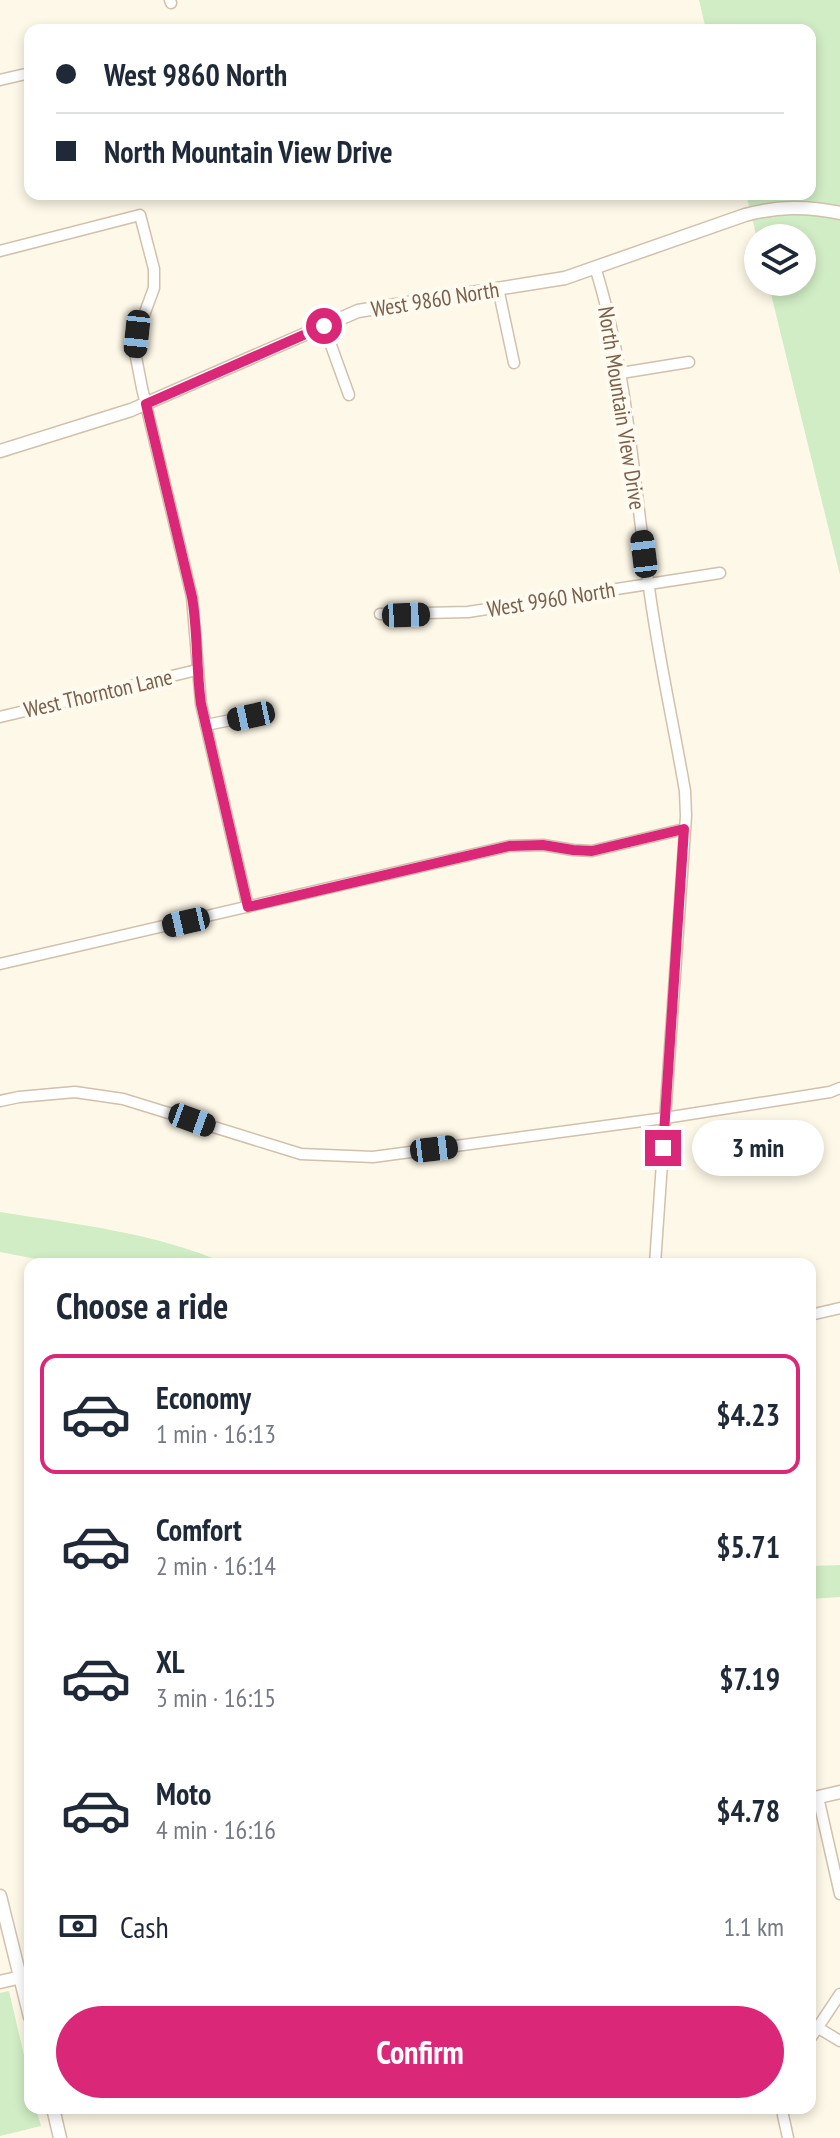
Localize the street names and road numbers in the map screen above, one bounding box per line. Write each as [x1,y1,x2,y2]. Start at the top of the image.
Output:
street label: West 9860 North [369,275,501,323]
street label: North Mountain View Drive [592,304,652,512]
street label: West 9960 North [485,575,617,623]
street label: West Thornton Lane [21,662,175,724]

